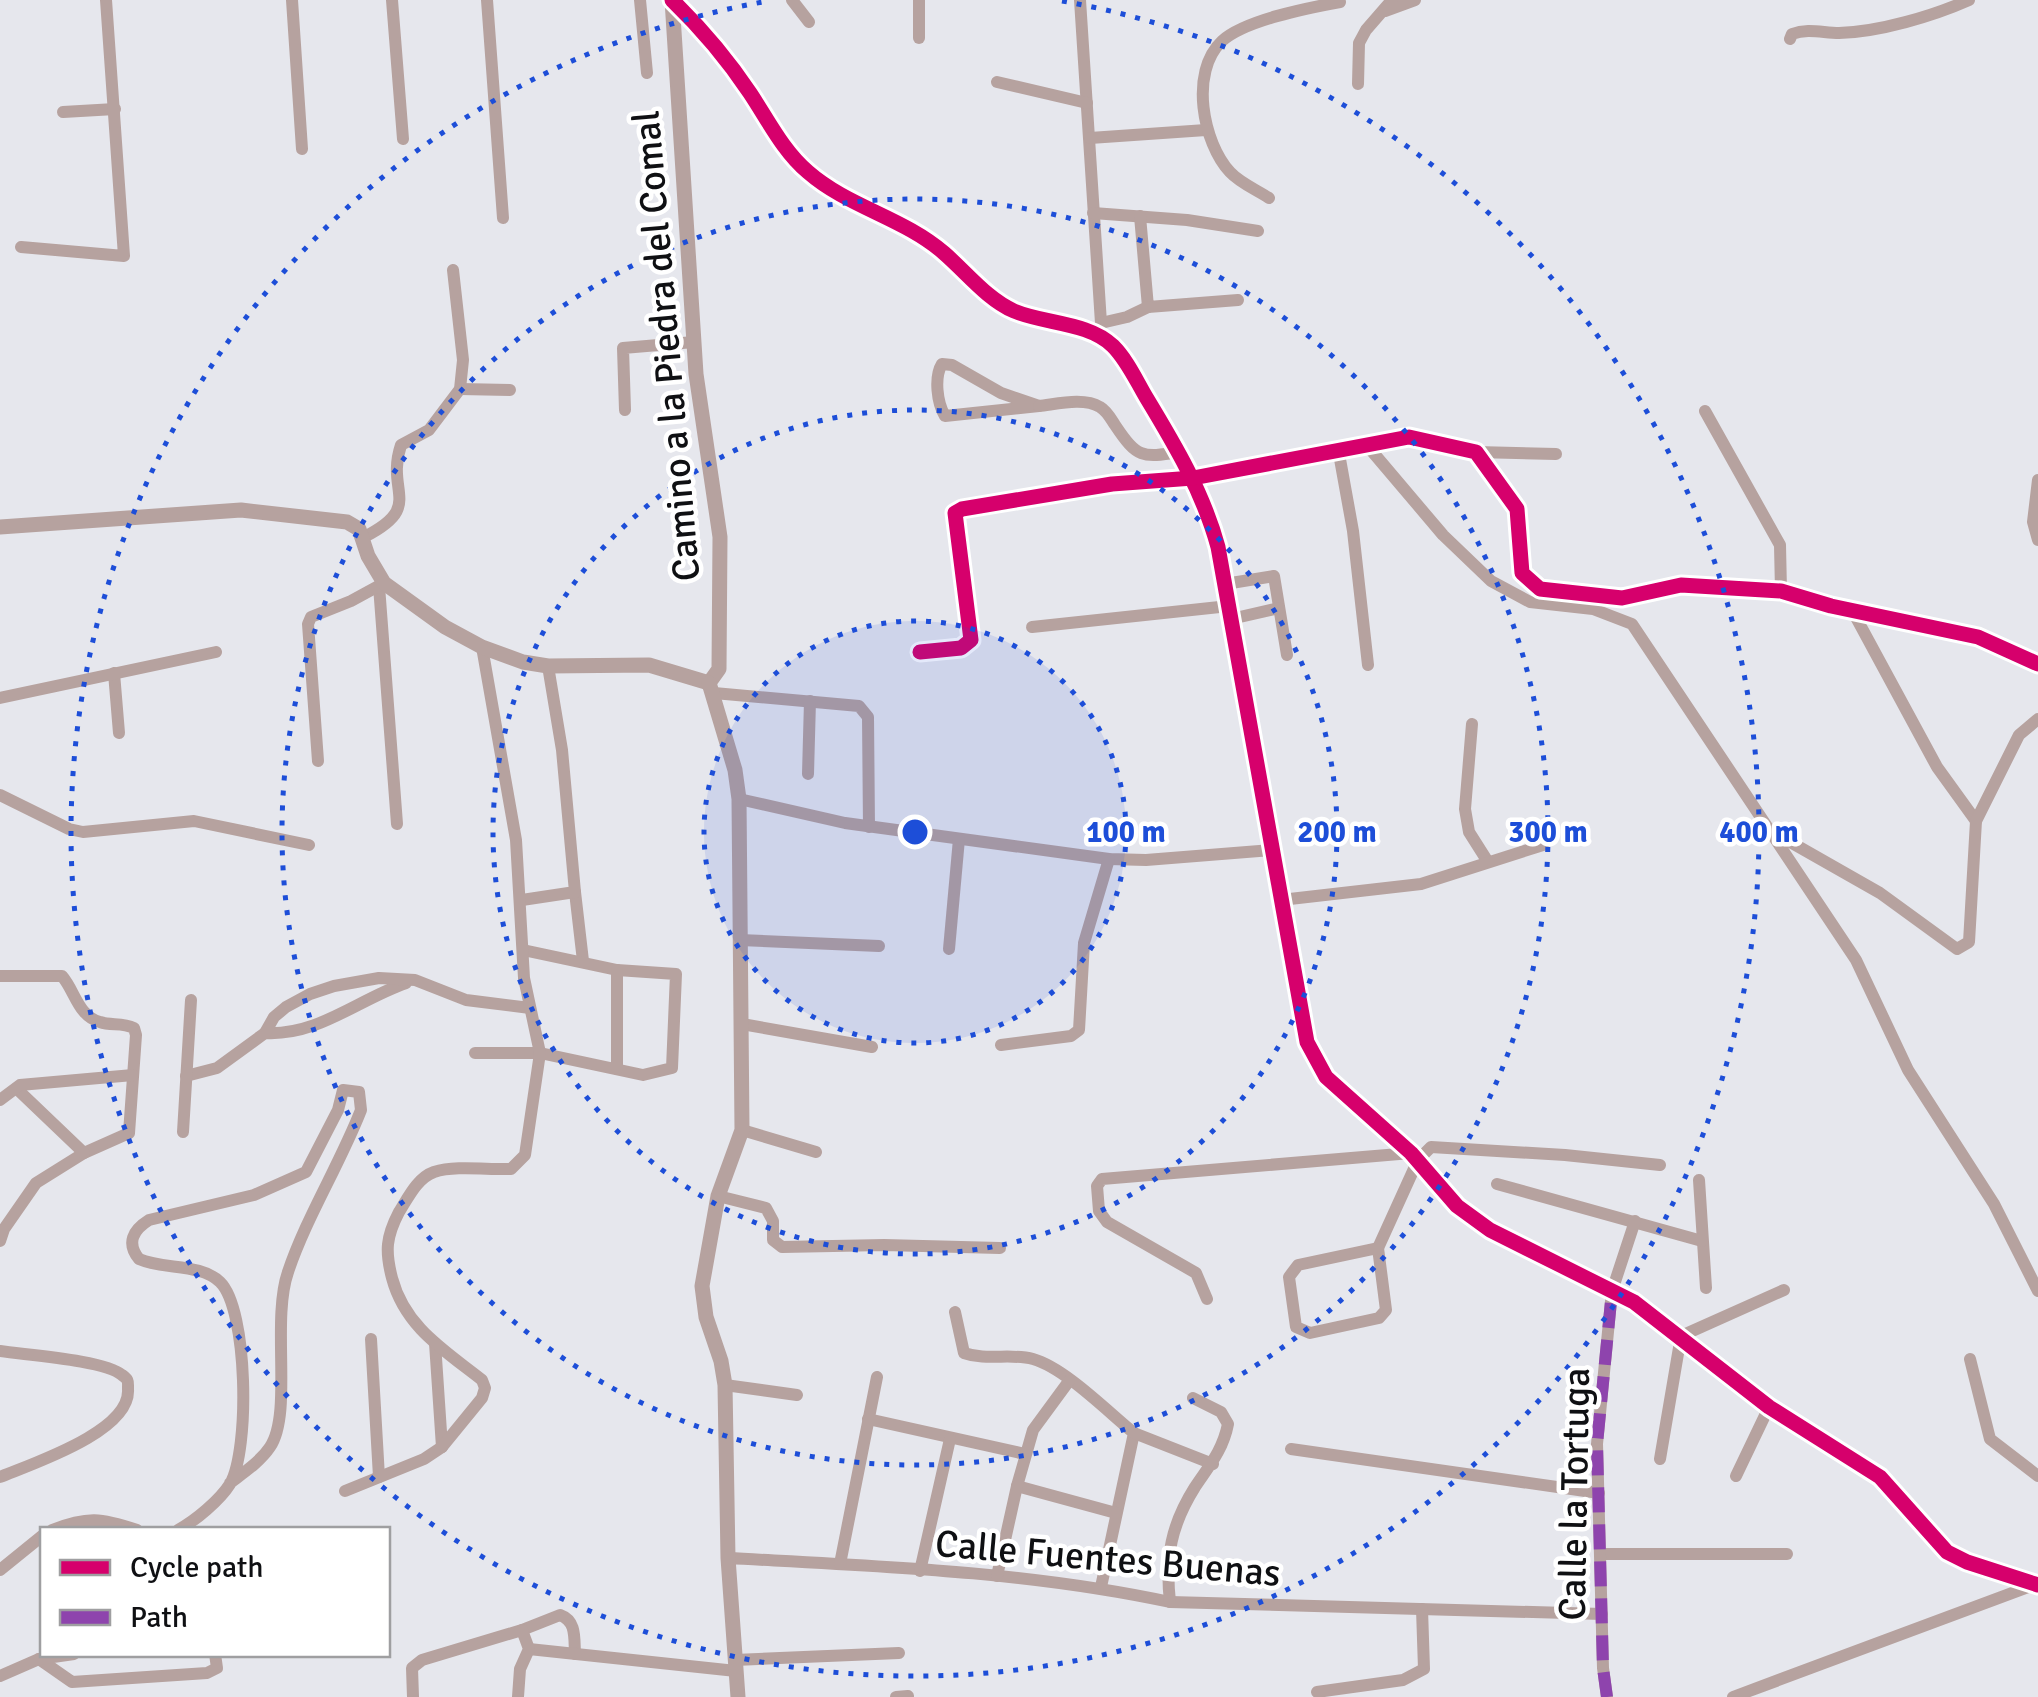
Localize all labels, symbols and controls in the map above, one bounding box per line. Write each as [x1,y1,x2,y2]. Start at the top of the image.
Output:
street label: Camino a la Piedra del Comal [623,109,710,583]
centre of rings [897,814,933,850]
text: 100 m [1086,814,1166,851]
text: 200 m [1297,814,1377,851]
text: 300 m [1508,814,1588,851]
text: 400 m [1719,814,1799,851]
street label: Calle la Tortuga [1549,1367,1600,1621]
street label: Calle Fuentes Buenas [933,1520,1283,1597]
legend [40,1527,390,1657]
text: Cycle path [130,1549,264,1586]
text: Path [130,1599,188,1636]

